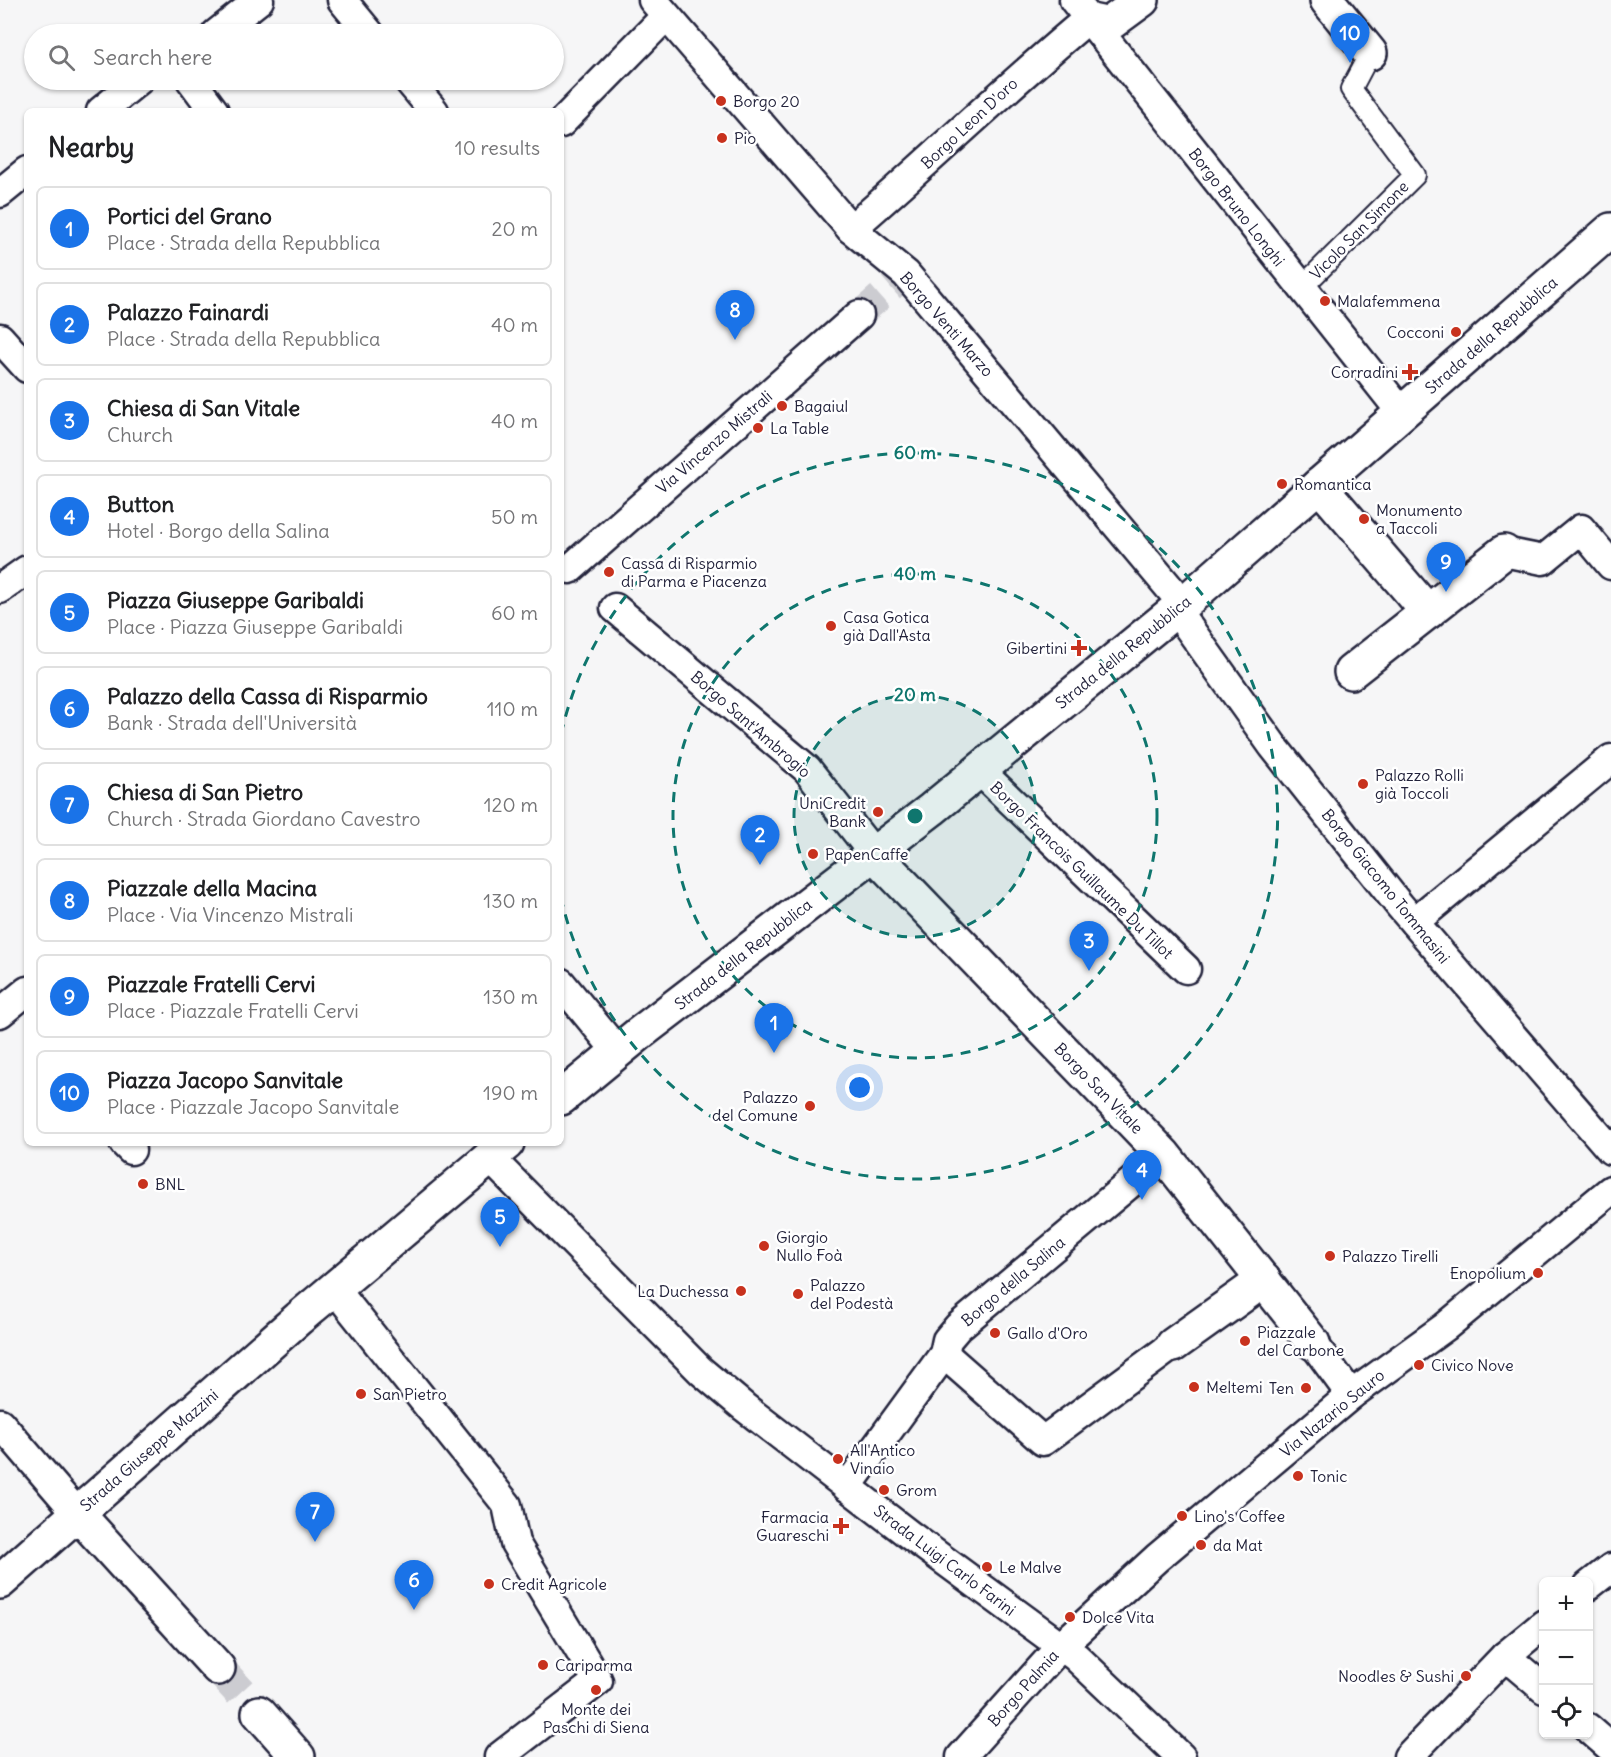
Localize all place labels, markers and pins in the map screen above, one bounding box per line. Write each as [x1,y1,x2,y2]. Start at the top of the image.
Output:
pin: 10 [1330,14,1370,63]
place label: Borgo 20 [733,91,800,111]
marker: Borgo 20 [714,94,728,108]
place label: Pio [734,128,756,148]
marker: Pio [715,131,729,145]
pin: 8 [716,290,754,340]
place label: Malafemmena [1337,291,1440,311]
marker: Malafemmena [1318,294,1332,308]
place label: Cocconi [1387,322,1444,342]
marker: Cocconi [1449,325,1463,339]
place label: Corradini [1331,362,1398,382]
marker: Corradini [1403,365,1417,379]
place label: Bagaiul [794,396,848,416]
marker: Bagaiul [775,399,789,413]
place label: La Table [770,418,829,438]
marker: La Table [751,421,765,435]
place label: Romantica [1294,474,1371,494]
marker: Romantica [1275,477,1289,491]
place label: Monumento a Taccoli [1376,500,1463,538]
marker: Monumento a Taccoli [1357,512,1371,526]
pin: 9 [1426,542,1466,592]
place label: Cassa di Risparmio di Parma e Piacenza [621,553,767,591]
marker: Cassa di Risparmio di Parma e Piacenza [602,565,616,579]
place label: Casa Gotica già Dall'Asta [843,607,931,645]
marker: Casa Gotica già Dall'Asta [824,619,838,633]
place label: Gibertini [1006,638,1067,658]
marker: Gibertini [1072,641,1086,655]
place label: Palazzo Rolli già Toccoli [1375,765,1464,803]
marker: Palazzo Rolli già Toccoli [1356,777,1370,791]
place label: UniCredit Bank [799,793,867,831]
marker: UniCredit Bank [871,805,885,819]
centre of rings [905,806,925,826]
pin: 2 [740,816,780,865]
place label: PapenCaffe [825,844,909,864]
marker: PapenCaffe [806,847,820,861]
pin: 3 [1070,922,1108,971]
pin: 1 [754,1004,794,1053]
place label: Palazzo del Comune [712,1087,798,1125]
marker: Palazzo del Comune [803,1099,817,1113]
pin: 4 [1122,1150,1162,1200]
place label: BNL [155,1174,186,1194]
marker: BNL [136,1177,150,1191]
pin: 5 [480,1198,520,1247]
place label: Giorgio Nullo Foà [776,1227,843,1265]
marker: Giorgio Nullo Foà [757,1239,771,1253]
place label: Palazzo Tirelli [1342,1246,1438,1266]
marker: Palazzo Tirelli [1323,1249,1337,1263]
place label: Enopolium [1450,1263,1526,1283]
marker: Enopolium [1531,1266,1545,1280]
place label: Palazzo del Podestà [810,1275,893,1313]
place label: La Duchessa [637,1281,729,1301]
marker: La Duchessa [734,1284,748,1298]
marker: Palazzo del Podestà [791,1287,805,1301]
place label: Piazzale del Carbone [1257,1322,1344,1360]
place label: Gallo d'Oro [1007,1323,1088,1343]
marker: Gallo d'Oro [988,1326,1002,1340]
marker: Piazzale del Carbone [1238,1334,1252,1348]
place label: Civico Nove [1431,1355,1514,1375]
marker: Civico Nove [1412,1358,1426,1372]
place label: Meltemi [1206,1377,1263,1397]
place label: Ten [1269,1378,1294,1398]
marker: Meltemi [1187,1380,1201,1394]
marker: Ten [1299,1381,1313,1395]
place label: San Pietro [373,1384,447,1404]
marker: San Pietro [354,1387,368,1401]
place label: All'Antico Vinaio [850,1440,915,1478]
marker: All'Antico Vinaio [831,1452,845,1466]
place label: Tonic [1310,1466,1347,1486]
marker: Tonic [1291,1469,1305,1483]
place label: Grom [896,1480,937,1500]
marker: Grom [877,1483,891,1497]
pin: 7 [296,1492,334,1542]
place label: Lino's Coffee [1194,1506,1285,1526]
place label: Farmacia Guareschi [756,1507,829,1545]
marker: Lino's Coffee [1175,1509,1189,1523]
marker: Farmacia Guareschi [834,1519,848,1533]
place label: da Mat [1213,1535,1263,1555]
marker: da Mat [1194,1538,1208,1552]
place label: Le Malve [999,1557,1062,1577]
pin: 6 [394,1560,434,1610]
marker: Le Malve [980,1560,994,1574]
place label: Credit Agricole [501,1574,607,1594]
marker: Credit Agricole [482,1577,496,1591]
place label: Dolce Vita [1082,1607,1154,1627]
marker: Dolce Vita [1063,1610,1077,1624]
place label: Cariparma [555,1655,633,1675]
marker: Cariparma [536,1658,550,1672]
place label: Noodles & Sushi [1338,1666,1454,1686]
marker: Noodles & Sushi [1459,1669,1473,1683]
marker: Monte dei Paschi di Siena [589,1683,603,1697]
place label: Monte dei Paschi di Siena [543,1699,649,1737]

